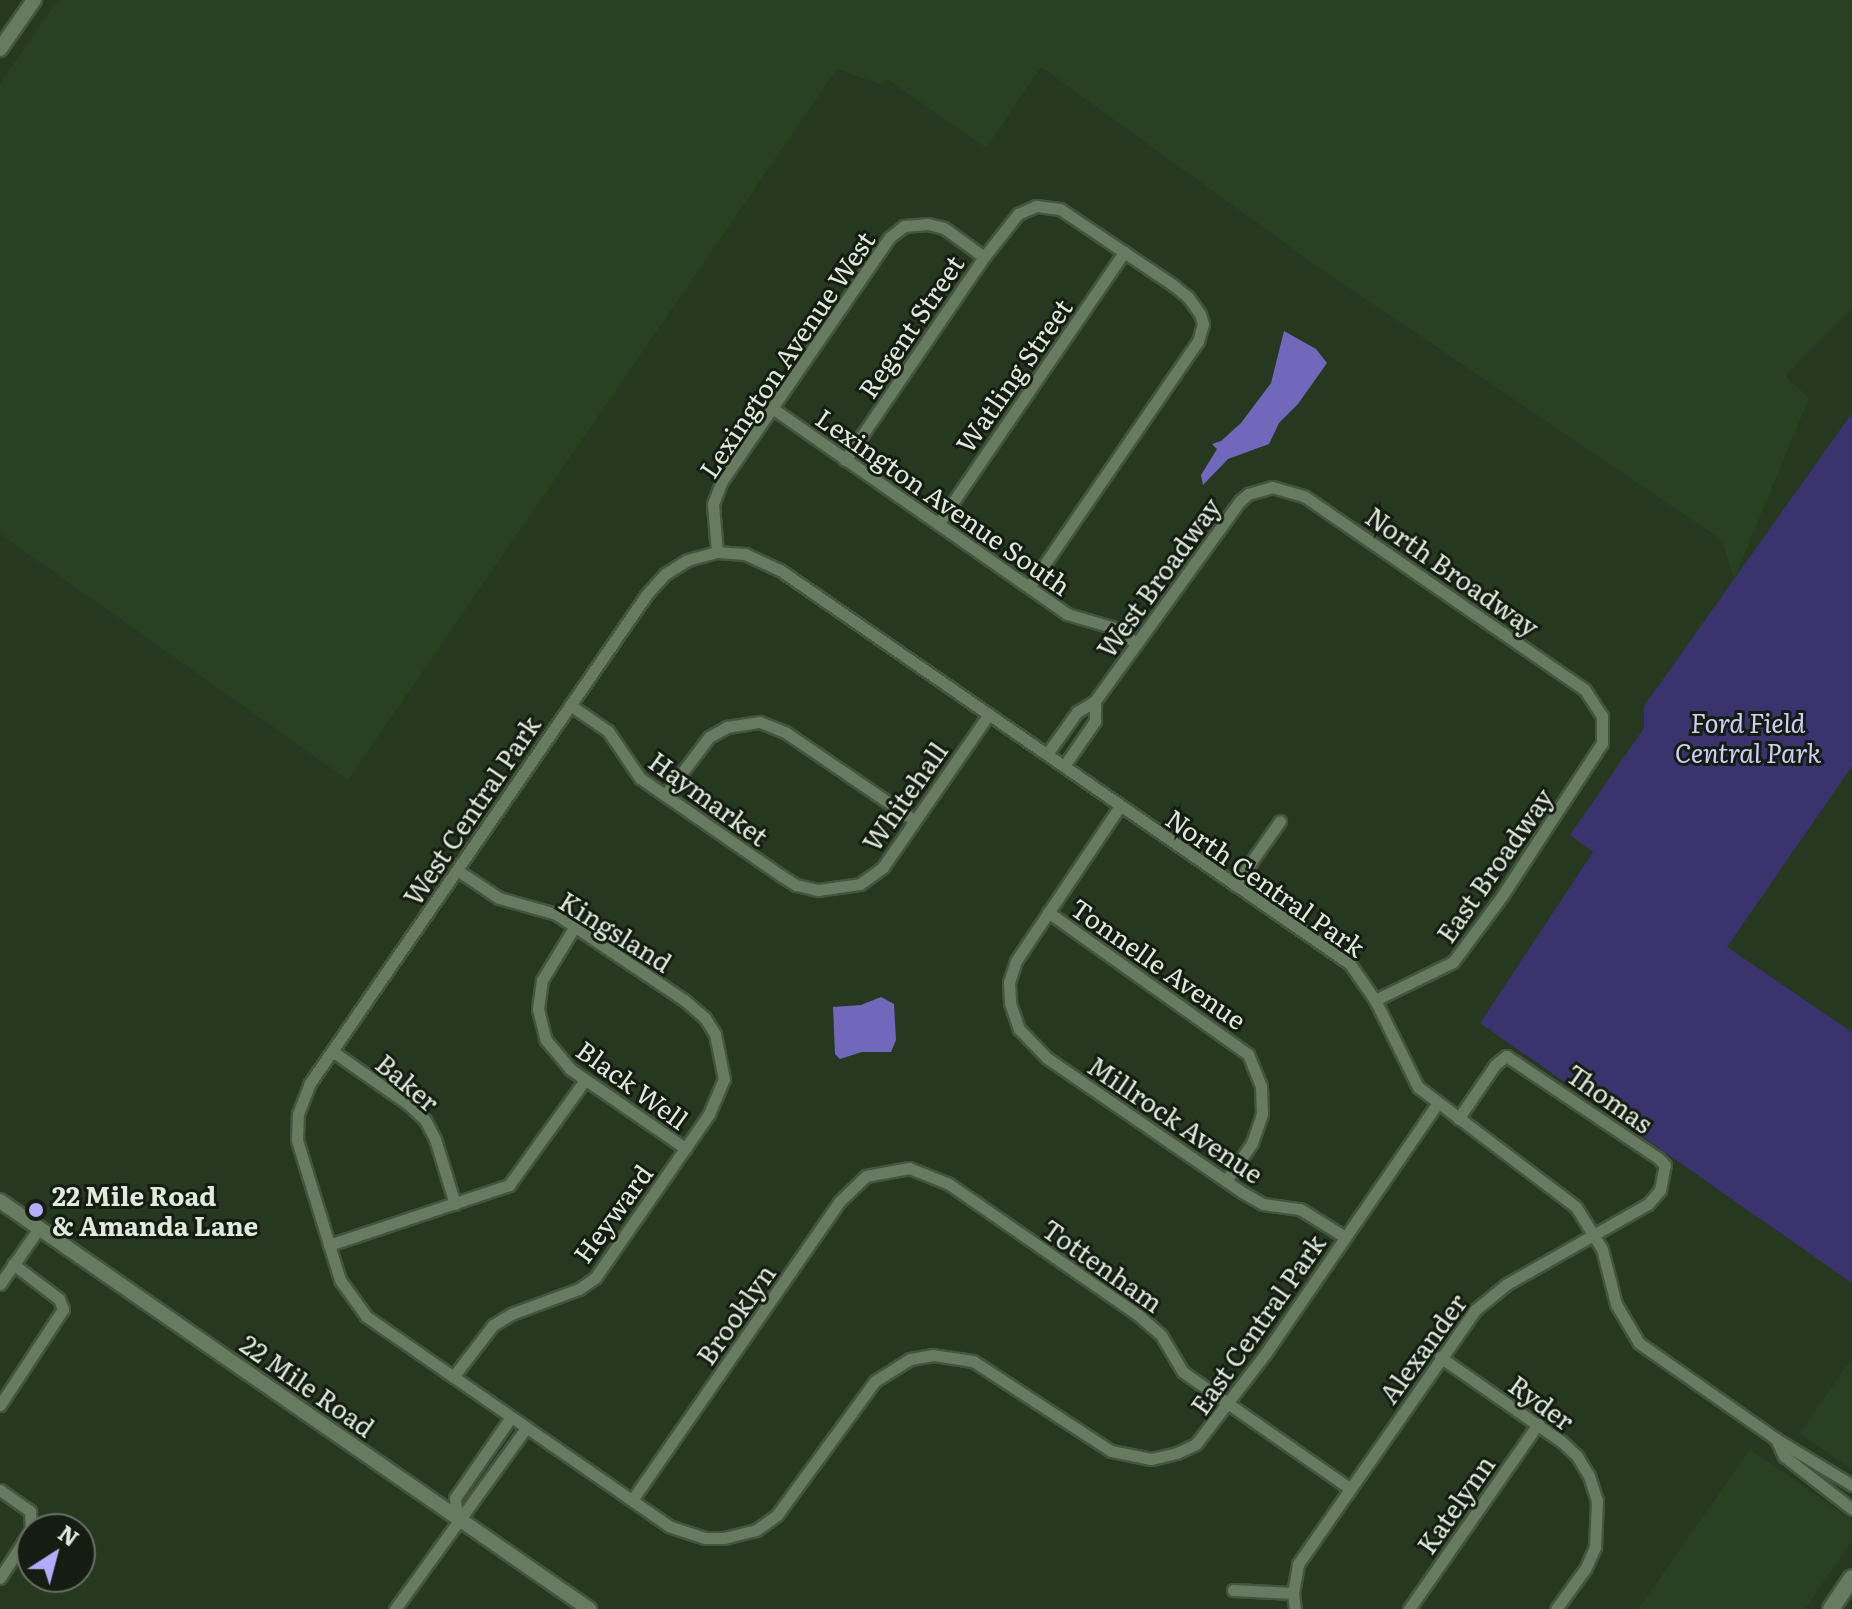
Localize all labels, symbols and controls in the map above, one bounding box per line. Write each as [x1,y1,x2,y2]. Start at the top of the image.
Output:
street label: Lexington Avenue West [692,225,880,483]
street label: Regent Street [851,249,969,403]
street label: Watling Street [948,292,1078,458]
street label: Lexington Avenue South [811,401,1077,601]
street label: West Broadway [1090,491,1226,663]
street label: North Broadway [1360,500,1546,642]
park label: Ford Field Central Park [1675,706,1821,768]
street label: West Central Park [396,710,546,910]
street label: Whitehall [855,736,953,856]
street label: Haymarket [643,744,775,852]
street label: East Broadway [1429,782,1559,948]
street label: North Central Park [1161,802,1371,962]
street label: Kingsland [554,884,678,978]
street label: Tonnelle Avenue [1065,891,1253,1035]
street label: Black Well [571,1033,695,1135]
street label: Baker [370,1047,446,1117]
street label: Millrock Avenue [1083,1049,1269,1189]
street label: Thomas [1561,1057,1659,1139]
street label: Heyward [566,1158,658,1268]
place label: 22 Mile Road & Amanda Lane [52,1179,258,1240]
marker: 22 Mile Road & Amanda Lane [27,1201,45,1219]
street label: Tottenham [1037,1212,1169,1318]
street label: East Central Park [1183,1228,1331,1420]
street label: Brooklyn [689,1258,781,1370]
street label: Alexander [1372,1287,1472,1409]
street label: 22 Mile Road [235,1327,381,1443]
street label: Ryder [1503,1368,1581,1436]
street label: Katelynn [1410,1449,1500,1559]
north arrow [16,1513,96,1593]
text: N [52,1516,86,1554]

